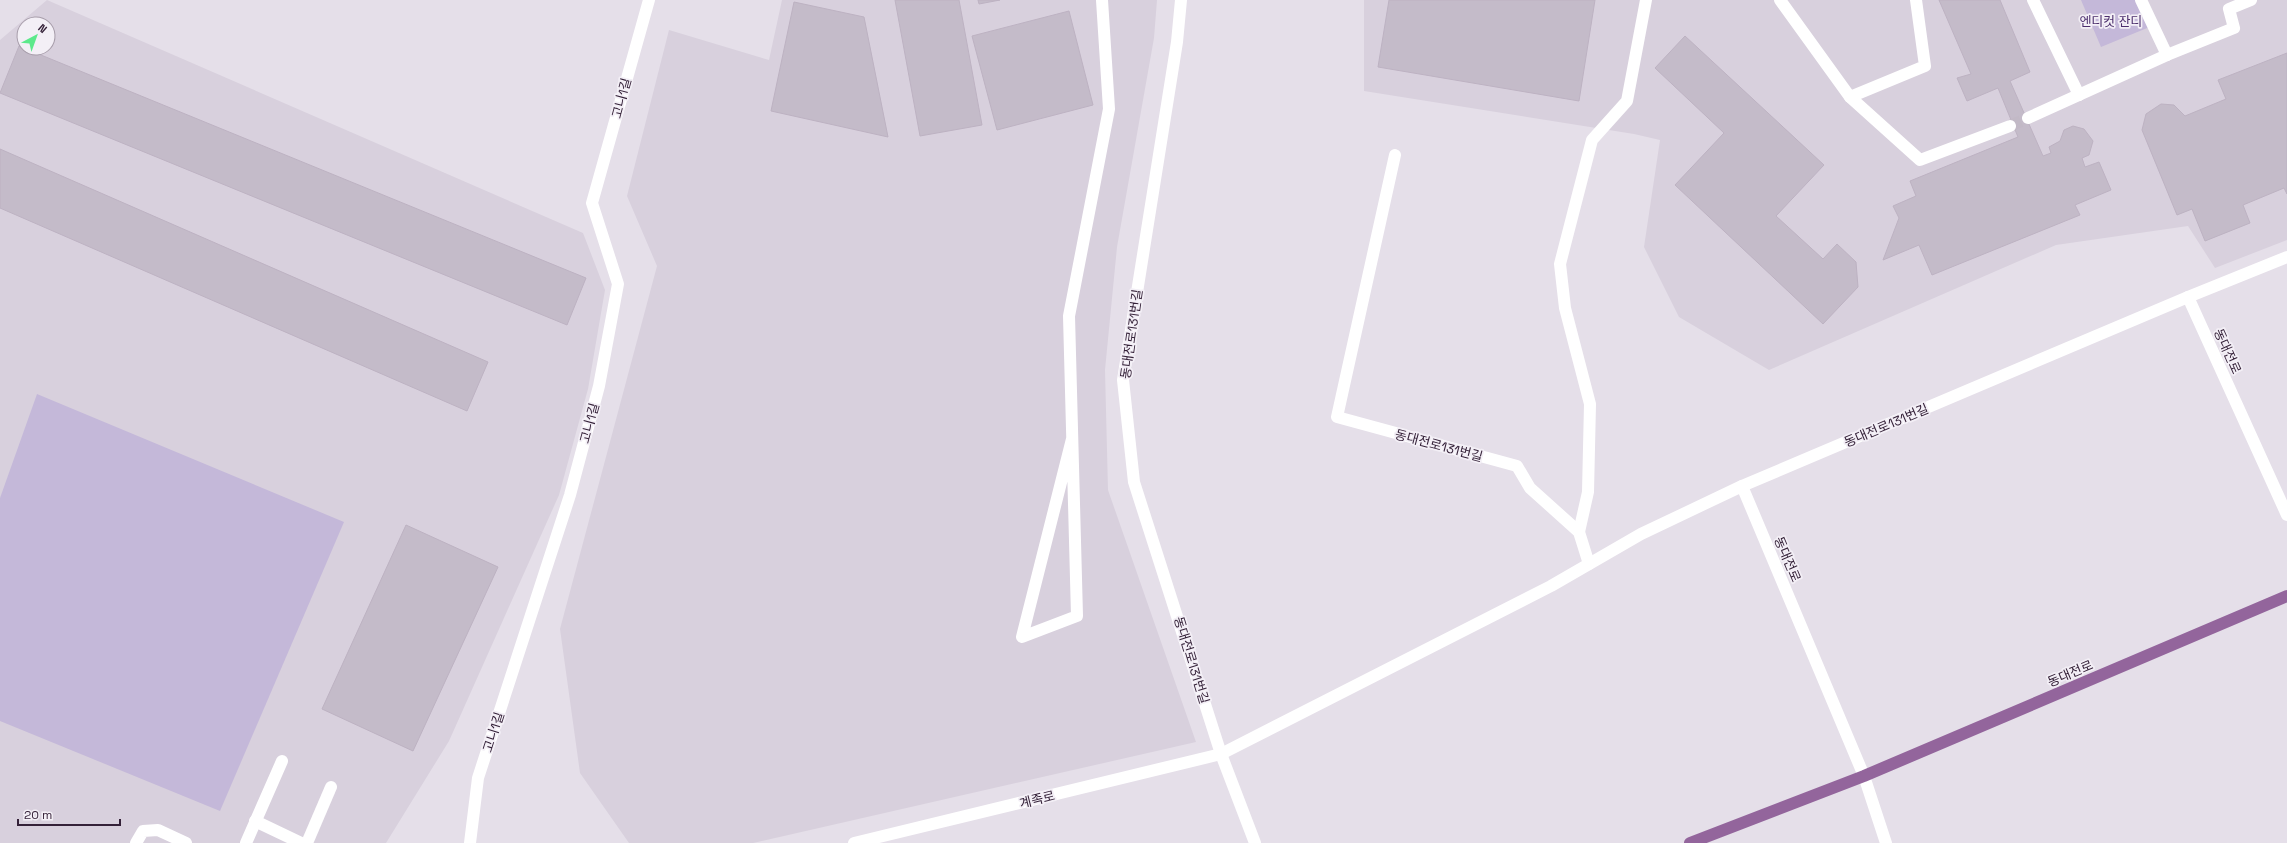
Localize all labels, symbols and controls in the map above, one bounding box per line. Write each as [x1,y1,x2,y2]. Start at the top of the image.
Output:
park label: 엔디컷 잔디 [2079,13,2143,30]
north arrow [16,16,56,56]
text: N [35,21,50,36]
street label: 고니1길 [608,76,635,120]
street label: 동대전로131번길 [1117,288,1146,380]
street label: 동대전로 [2210,326,2245,377]
street label: 동대전로131번길 [1841,400,1931,451]
street label: 고니1길 [576,401,603,445]
street label: 동대전로131번길 [1393,426,1485,465]
street label: 동대전로 [1770,534,1805,585]
street label: 동대전로131번길 [1170,614,1213,706]
street label: 동대전로 [2045,656,2096,691]
street label: 고니1길 [479,710,508,754]
street label: 계족로 [1018,787,1057,812]
scale bar [18,801,120,827]
text: 20 m [24,807,52,823]

